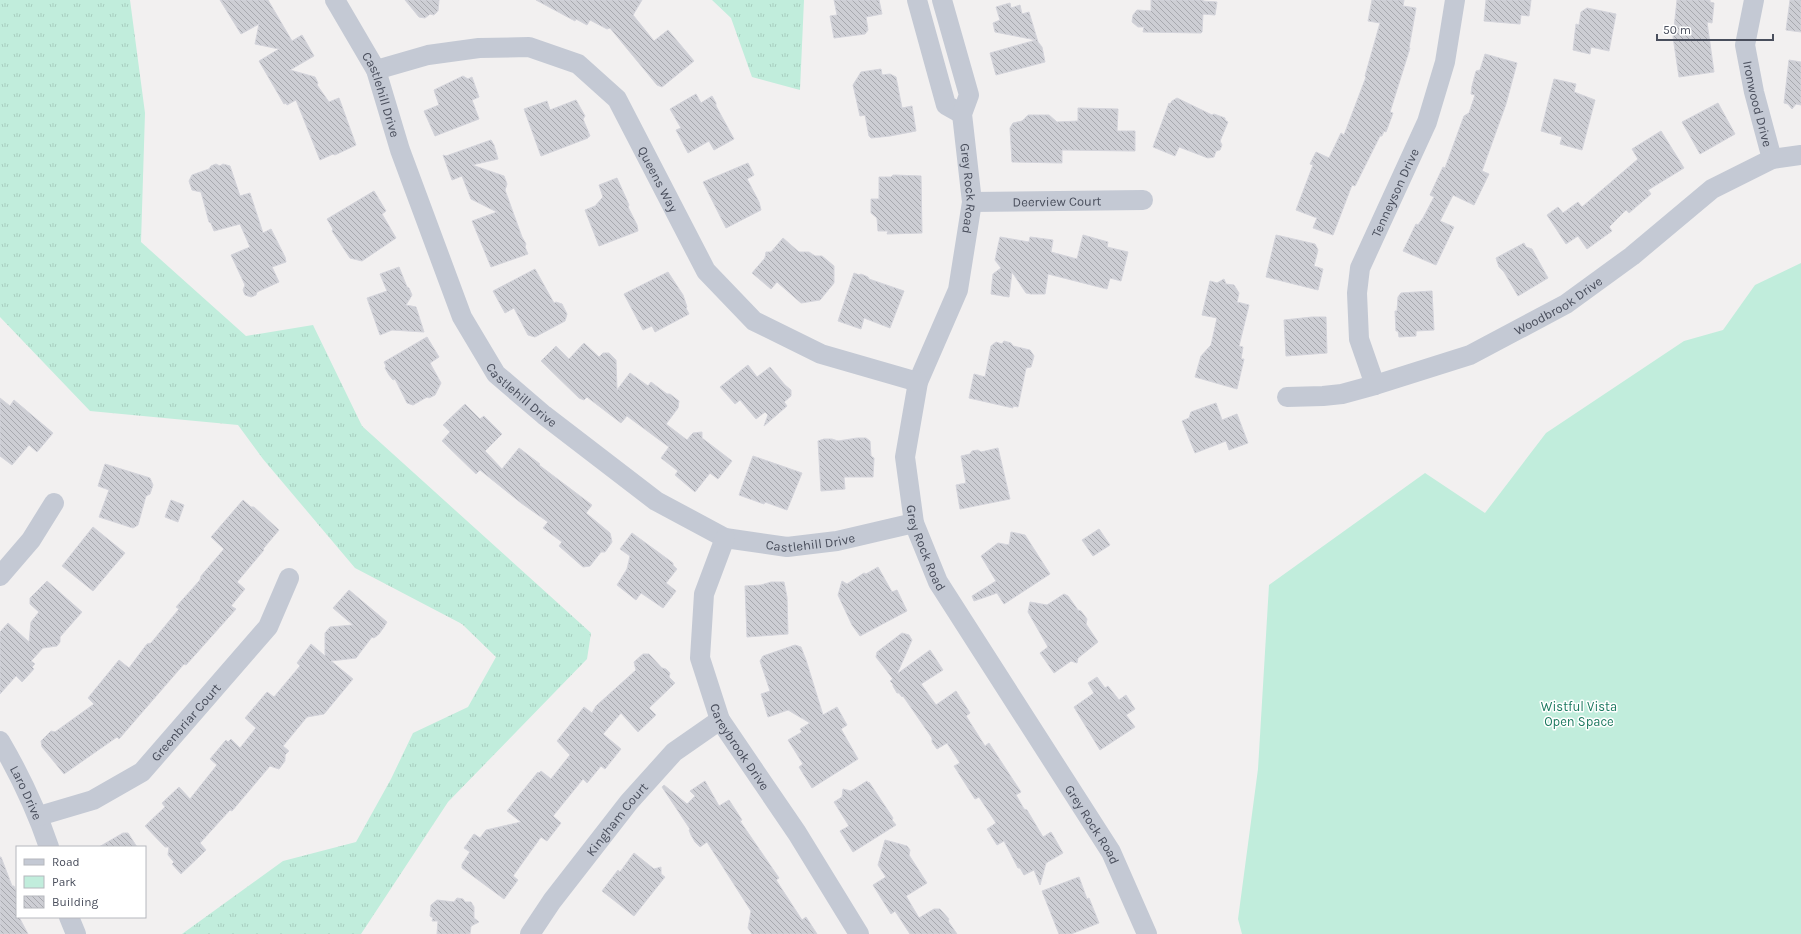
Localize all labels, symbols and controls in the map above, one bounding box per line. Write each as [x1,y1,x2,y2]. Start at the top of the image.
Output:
scale bar [1657,16,1773,42]
text: 50 m [1663,23,1691,37]
street label: Castlehill Drive [359,49,403,139]
street label: Ironwood Drive [1741,59,1776,149]
street label: Grey Rock Road [958,142,980,235]
street label: Queens Way [635,144,682,214]
street label: Tenneyson Drive [1368,145,1422,239]
street label: Deerview Court [1012,193,1102,209]
street label: Woodbrook Drive [1511,273,1605,338]
street label: Castlehill Drive [483,360,560,430]
street label: Grey Rock Road [904,504,949,594]
street label: Castlehill Drive [765,530,857,555]
street label: Greenbriar Court [148,680,223,764]
park label: Wistful Vista Open Space [1541,699,1617,729]
street label: Careybrook Drive [708,701,773,793]
street label: Laro Drive [7,763,46,822]
street label: Kingham Court [583,779,651,859]
street label: Grey Rock Road [1062,782,1123,866]
legend [16,846,146,918]
text: Road [52,855,80,869]
text: Park [52,875,77,889]
text: Building [52,895,99,909]

